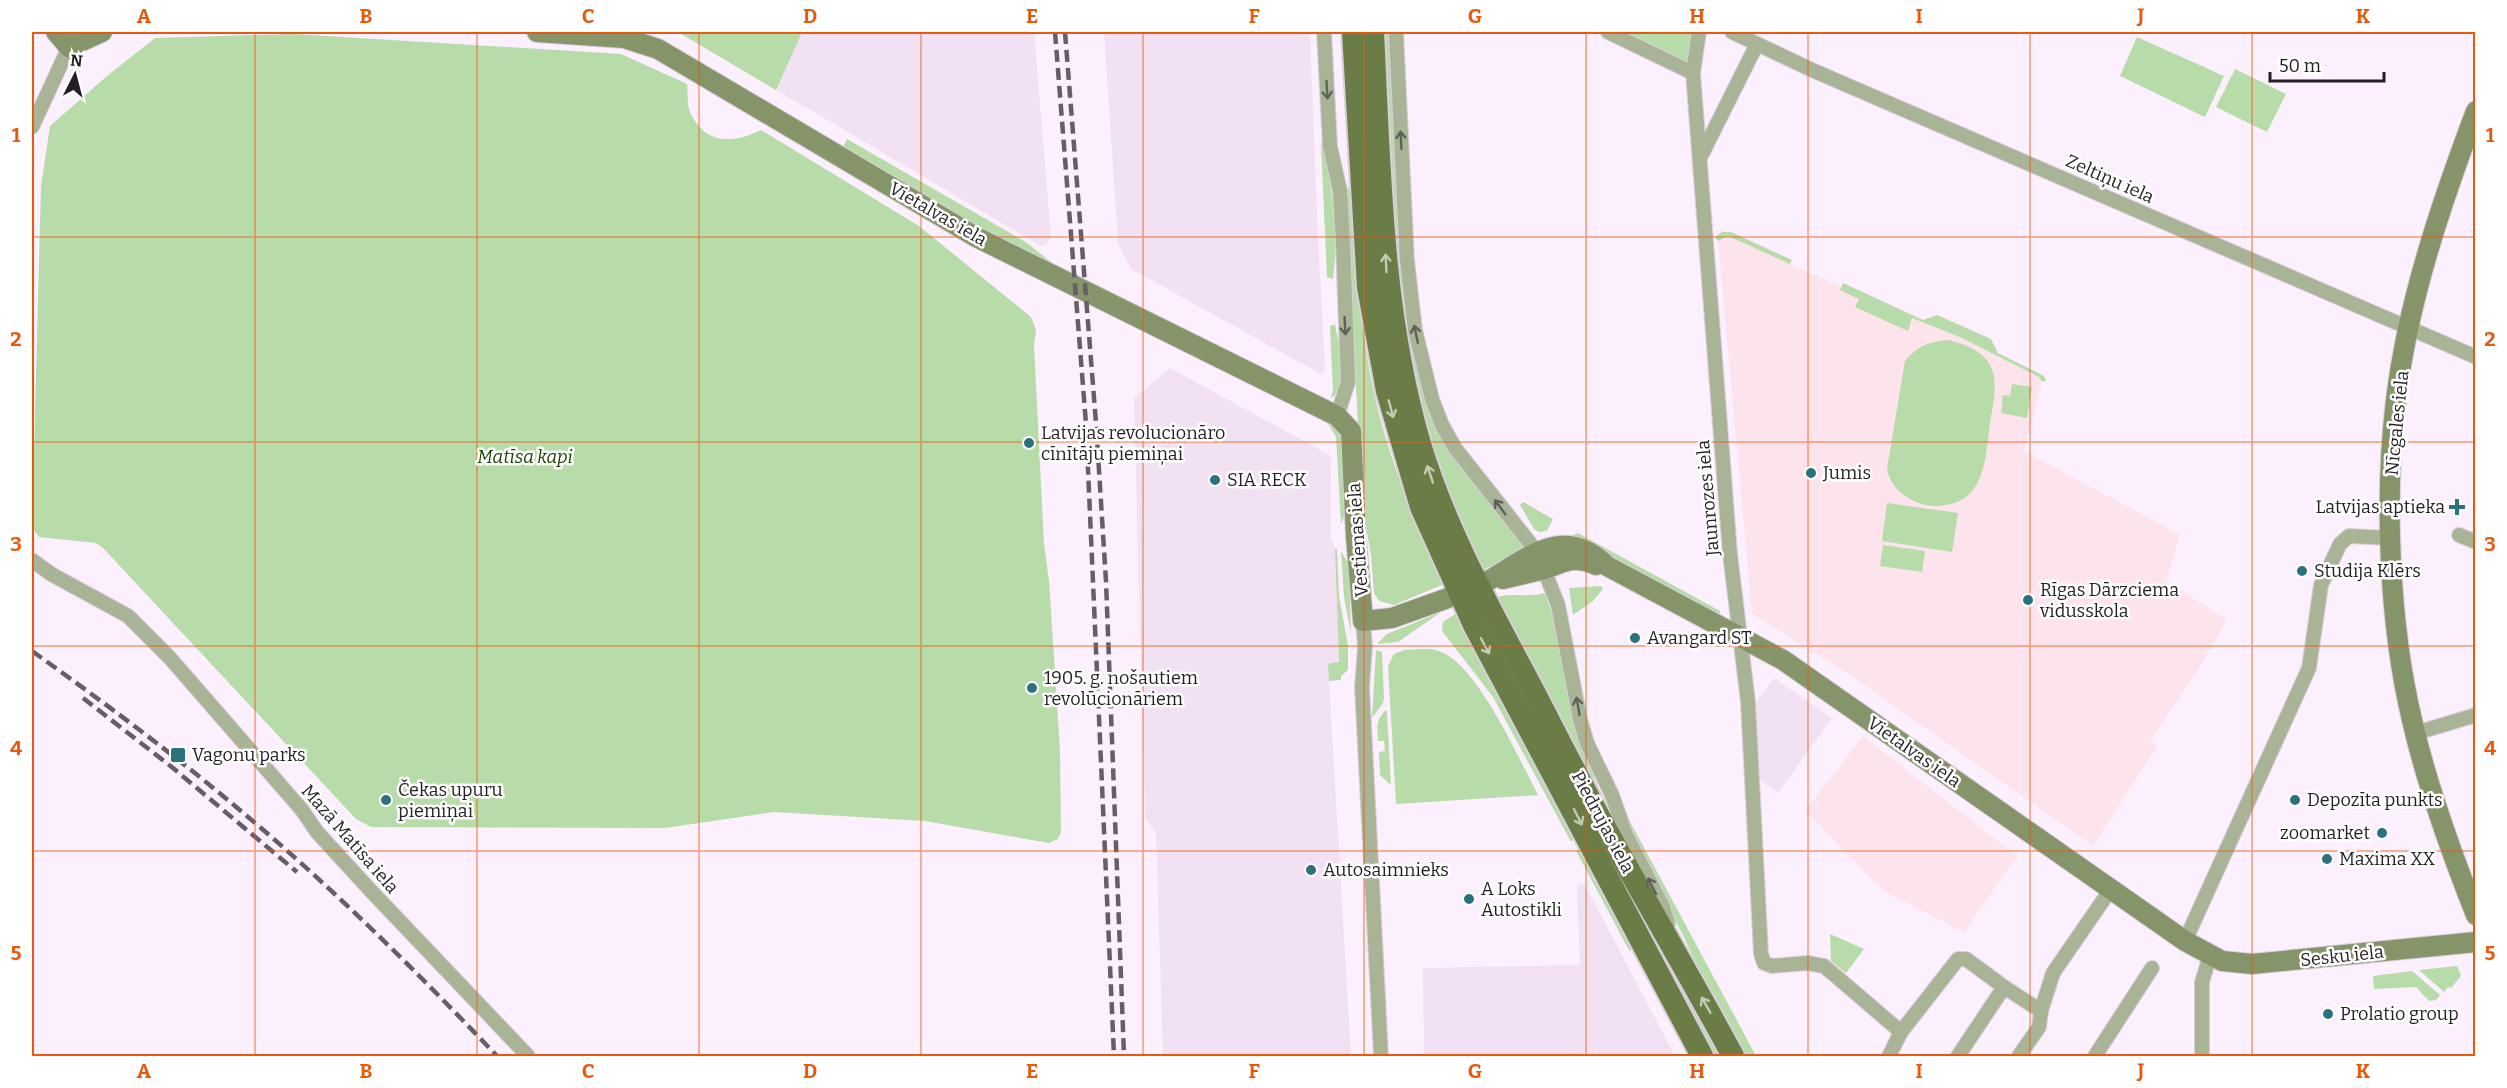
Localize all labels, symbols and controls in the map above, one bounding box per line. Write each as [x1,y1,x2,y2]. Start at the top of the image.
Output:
text: A [137,4,152,28]
text: B [360,4,373,28]
text: C [582,4,594,28]
text: D [803,4,817,28]
text: E [1026,4,1038,28]
text: F [1248,4,1260,28]
text: G [1468,4,1482,28]
text: H [1689,4,1705,28]
text: I [1915,4,1923,28]
text: J [2137,4,2145,28]
text: K [2356,4,2371,28]
north arrow [45,45,105,105]
scale bar [2270,45,2384,83]
text: N [69,50,84,71]
text: 50 m [2279,55,2321,77]
one-way arrow [1321,79,1332,99]
text: 1 [12,123,21,147]
text: 1 [2486,123,2495,147]
one-way arrow [1396,131,1407,150]
street label: Zeltiņu iela [2062,150,2158,209]
street label: Vietalvas iela [885,177,991,251]
one-way arrow [1381,254,1392,274]
one-way arrow [1340,315,1351,335]
one-way arrow [1410,325,1421,345]
text: 2 [10,327,22,351]
text: 2 [2484,327,2496,351]
street label: Nīcgales iela [2381,369,2413,477]
one-way arrow [1386,399,1398,418]
place label: Latvijas revolucionāro cīnītāju piemiņai [1041,422,1225,466]
marker: Latvijas revolucionāro cīnītāju piemiņai [1022,436,1036,450]
street label: Jaunrozes iela [1692,439,1724,558]
park label: Matīsa kapi [477,446,573,468]
place label: Jumis [1822,462,1871,484]
one-way arrow [1424,465,1435,484]
marker: Jumis [1804,466,1818,480]
place label: SIA RECK [1227,469,1307,491]
marker: SIA RECK [1208,473,1222,487]
street label: Vestienas iela [1343,482,1373,598]
place label: Latvijas aptieka [2316,496,2445,518]
one-way arrow [1494,499,1507,515]
marker: Latvijas aptieka [2450,500,2464,514]
text: 3 [10,532,22,556]
text: 3 [2484,532,2496,556]
place label: Studija Klērs [2314,560,2421,582]
marker: Studija Klērs [2295,564,2309,578]
place label: Rīgas Dārzciema vidusskola [2039,579,2179,622]
marker: Rīgas Dārzciema vidusskola [2021,593,2035,607]
place label: Avangard ST [1647,627,1752,649]
marker: Avangard ST [1628,631,1642,645]
one-way arrow [1480,636,1491,654]
place label: 1905. g. nošautiem revolūcionāriem [1044,667,1198,710]
marker: 1905. g. nošautiem revolūcionāriem [1025,681,1039,695]
one-way arrow [1572,697,1583,717]
street label: Vietalvas iela [1863,712,1965,792]
text: 4 [10,736,22,760]
text: 4 [2484,736,2496,760]
place label: Vagonu parks [192,744,306,766]
marker: Vagonu parks [169,746,187,764]
street label: Piedrujas iela [1567,767,1639,877]
place label: Čekas upuru piemiņai [398,779,503,823]
street label: Mazā Matīsa iela [297,780,403,898]
place label: Depozīta punkts [2307,789,2443,811]
marker: Čekas upuru piemiņai [379,793,393,807]
marker: Depozīta punkts [2288,793,2302,807]
one-way arrow [1573,808,1584,826]
place label: zoomarket [2280,822,2370,844]
marker: zoomarket [2375,826,2389,840]
place label: Maxima XX [2339,848,2436,870]
marker: Maxima XX [2320,852,2334,866]
place label: Autosaimnieks [1323,859,1449,881]
marker: Autosaimnieks [1304,863,1318,877]
place label: A Loks Autostikli [1481,878,1562,921]
one-way arrow [1646,878,1658,895]
marker: A Loks Autostikli [1462,892,1476,906]
text: 5 [11,941,22,965]
street label: Sesku iela [2299,941,2385,971]
text: 5 [2485,941,2496,965]
one-way arrow [1700,997,1712,1014]
place label: Prolatio group [2340,1003,2459,1025]
marker: Prolatio group [2321,1007,2335,1021]
text: A [137,1059,152,1083]
text: B [360,1059,373,1083]
text: C [582,1059,594,1083]
text: D [803,1059,817,1083]
text: E [1026,1059,1038,1083]
text: F [1248,1059,1260,1083]
text: G [1468,1059,1482,1083]
text: H [1689,1059,1705,1083]
text: I [1915,1059,1923,1083]
text: J [2137,1059,2145,1083]
text: K [2356,1059,2371,1083]

